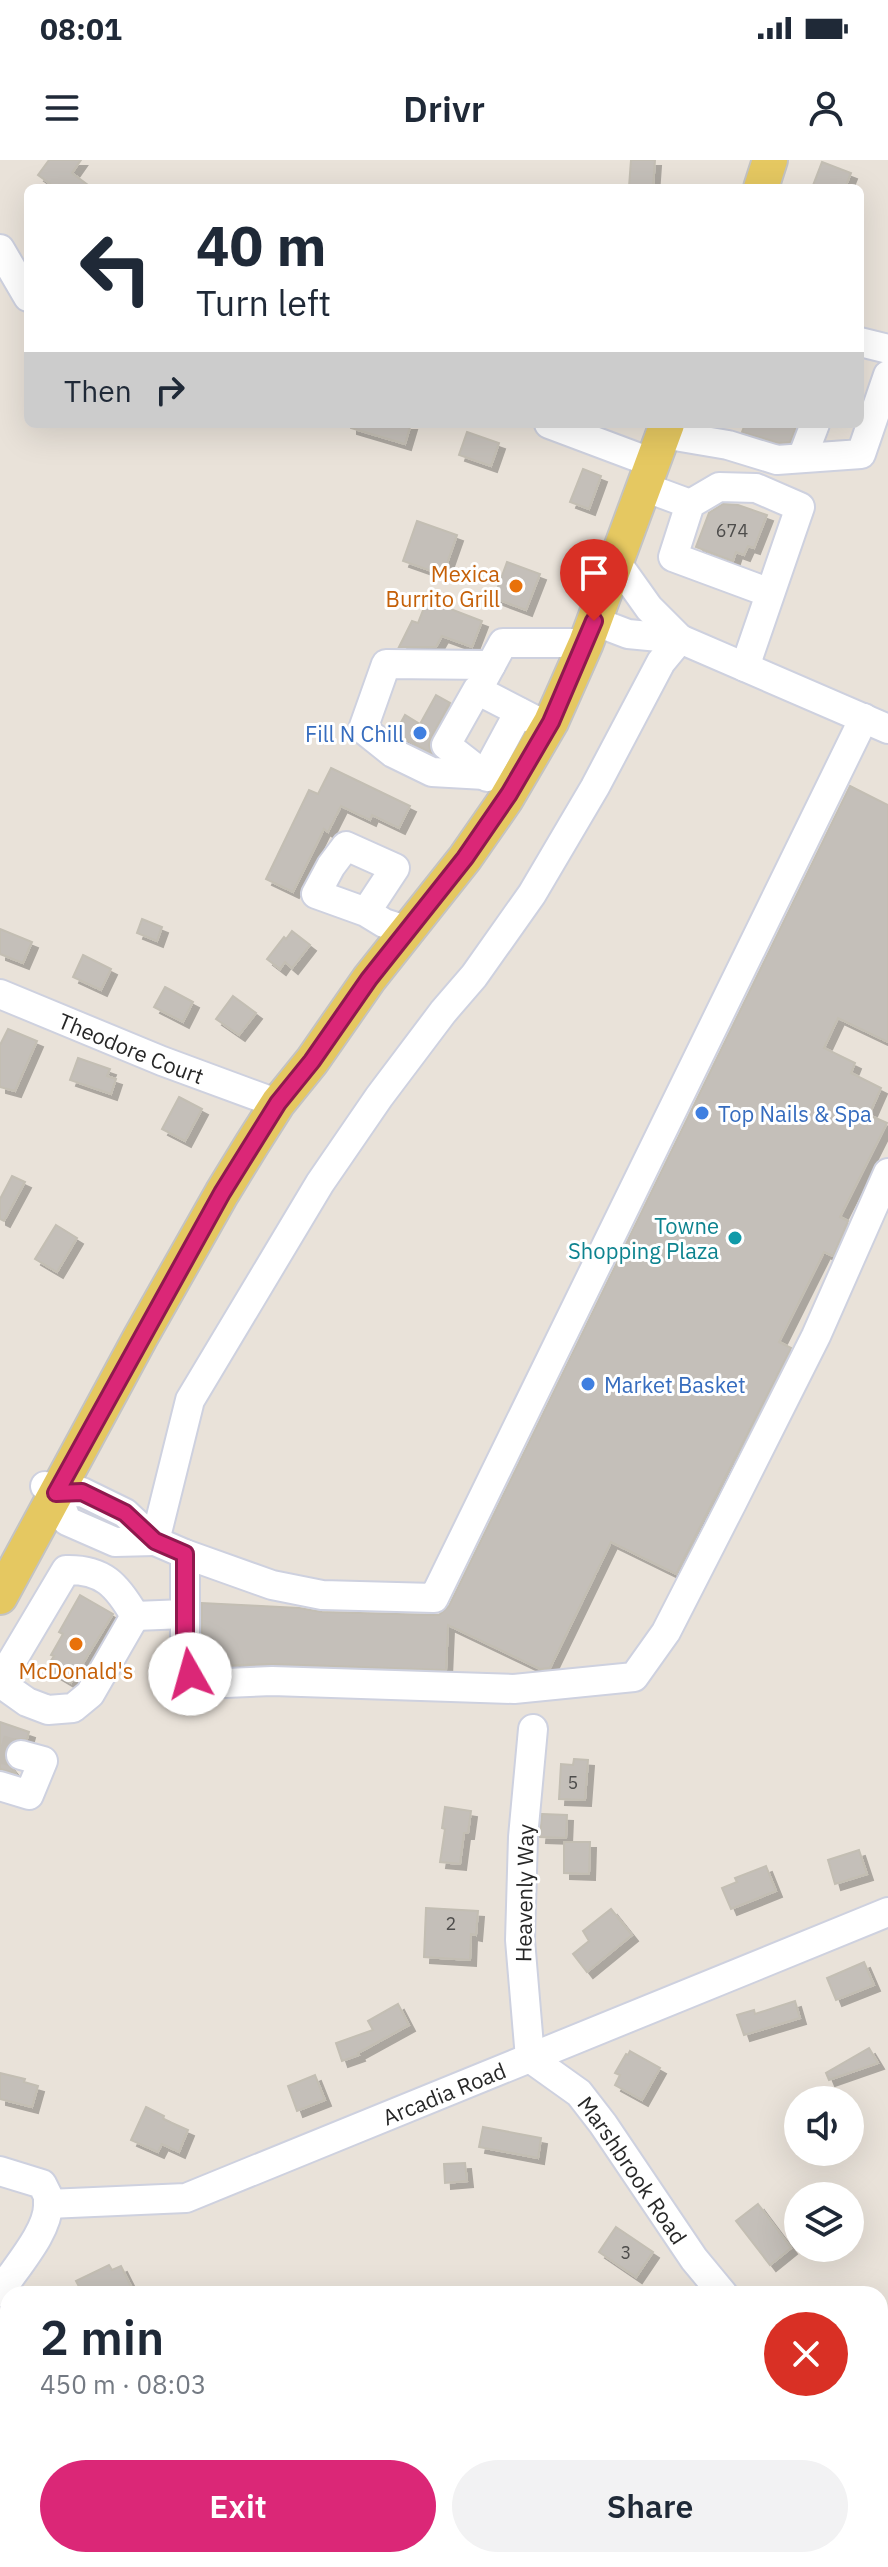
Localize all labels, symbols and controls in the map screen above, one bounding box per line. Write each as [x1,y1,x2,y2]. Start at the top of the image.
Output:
text: 08:01 [40,9,122,48]
text: Drivr [403,85,485,132]
icon: menu [40,86,84,130]
icon: person [804,86,848,130]
text: 40 m [196,209,326,281]
icon: left [64,216,168,320]
text: Turn left [196,279,331,326]
icon: right [148,368,192,412]
text: Then [64,371,132,410]
house number: 674 [716,519,748,542]
pin [560,539,628,621]
icon: arrive [572,551,616,595]
place label: Mexica Burrito Grill [386,559,500,613]
marker: Mexica Burrito Grill [507,577,525,595]
place label: Fill N Chill [305,719,404,748]
marker: Fill N Chill [411,724,429,742]
street label: Theodore Court [54,1005,208,1090]
place label: Top Nails & Spa [718,1099,872,1128]
marker: Top Nails & Spa [693,1104,711,1122]
place label: Towne Shopping Plaza [568,1211,719,1265]
marker: Towne Shopping Plaza [726,1229,744,1247]
place label: Market Basket [604,1370,746,1399]
marker: Market Basket [579,1375,597,1393]
position arrow [148,1632,232,1716]
marker: McDonald's [67,1635,85,1653]
place label: McDonald's [18,1656,134,1685]
house number: 5 [568,1771,578,1794]
street label: Heavenly Way [508,1824,540,1962]
house number: 2 [446,1912,456,1935]
street label: Arcadia Road [378,2055,510,2131]
map controls [784,2086,864,2262]
button: sound [784,2086,864,2166]
street label: Marshbrook Road [572,2090,694,2249]
button: layers [784,2182,864,2262]
house number: 3 [621,2241,631,2264]
text: 2 min [40,2306,164,2368]
button: close [764,2312,848,2396]
text: 450 m · 08:03 [40,2367,206,2401]
button: Exit [40,2460,436,2552]
button: Share [452,2460,848,2552]

